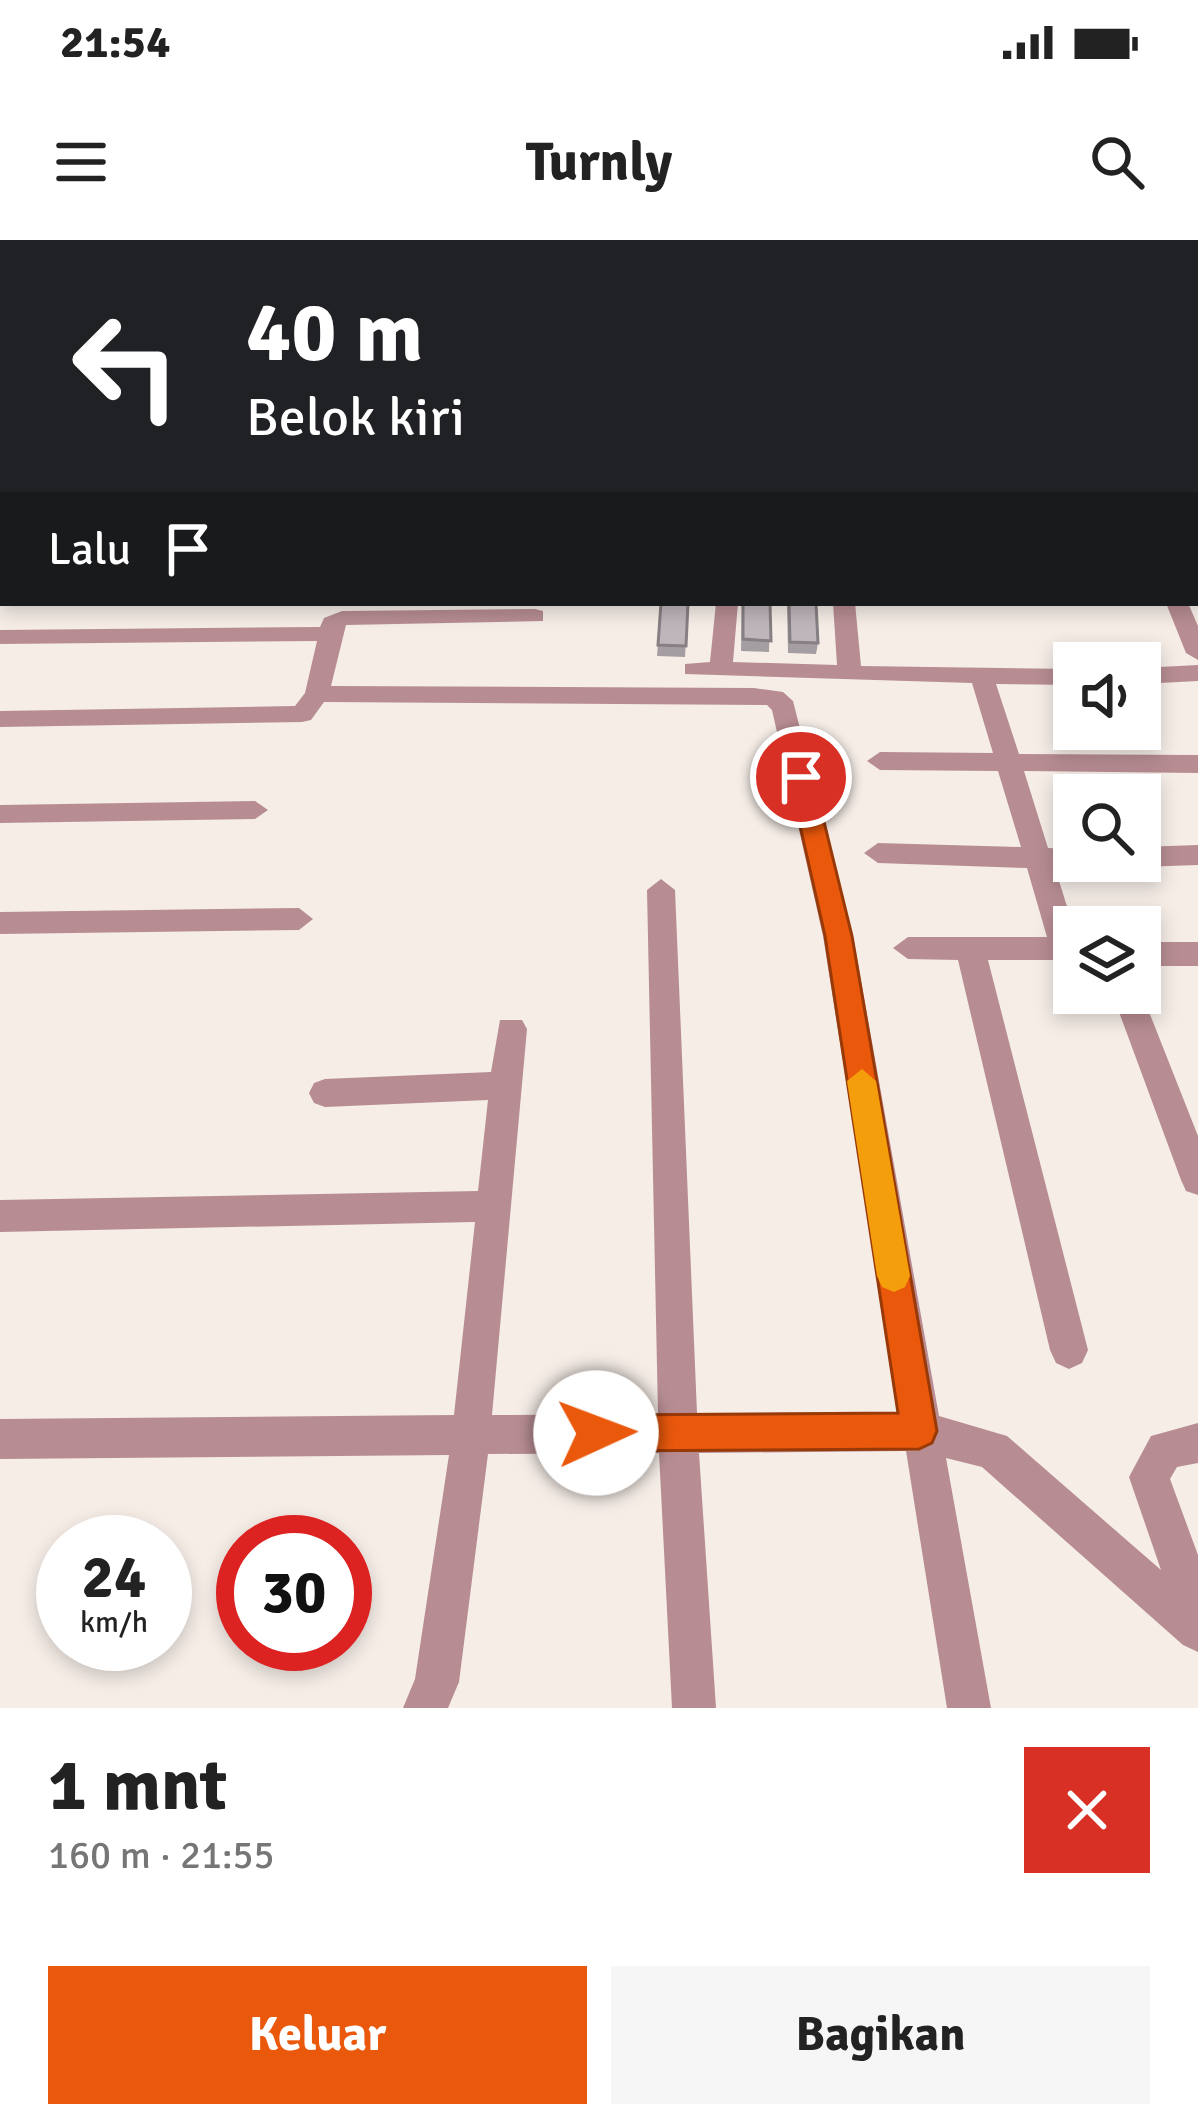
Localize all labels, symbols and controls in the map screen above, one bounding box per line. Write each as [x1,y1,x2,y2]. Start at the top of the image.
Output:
text: 21:54 [60,15,170,70]
icon: menu [48,129,114,195]
text: Turnly [526,129,672,196]
icon: search [1084,129,1150,195]
text: 40 m [246,281,423,385]
icon: left [48,288,204,444]
text: Belok kiri [246,384,465,451]
icon: arrive [155,516,221,582]
text: Lalu [48,522,131,577]
map controls [1053,642,1161,1014]
button: sound [1053,642,1161,750]
pin [750,726,852,828]
icon: arrive [768,744,834,810]
button: search [1053,774,1161,882]
button: layers [1053,906,1161,1014]
position arrow [533,1370,659,1496]
speed limit sign: 30 [216,1515,372,1671]
text: 24 [82,1541,146,1615]
text: km/h [80,1604,148,1641]
text: 1 mnt [48,1741,227,1830]
button: close [1024,1747,1150,1873]
text: 160 m · 21:55 [48,1831,275,1879]
button: Keluar [48,1966,587,2104]
button: Bagikan [611,1966,1150,2104]

